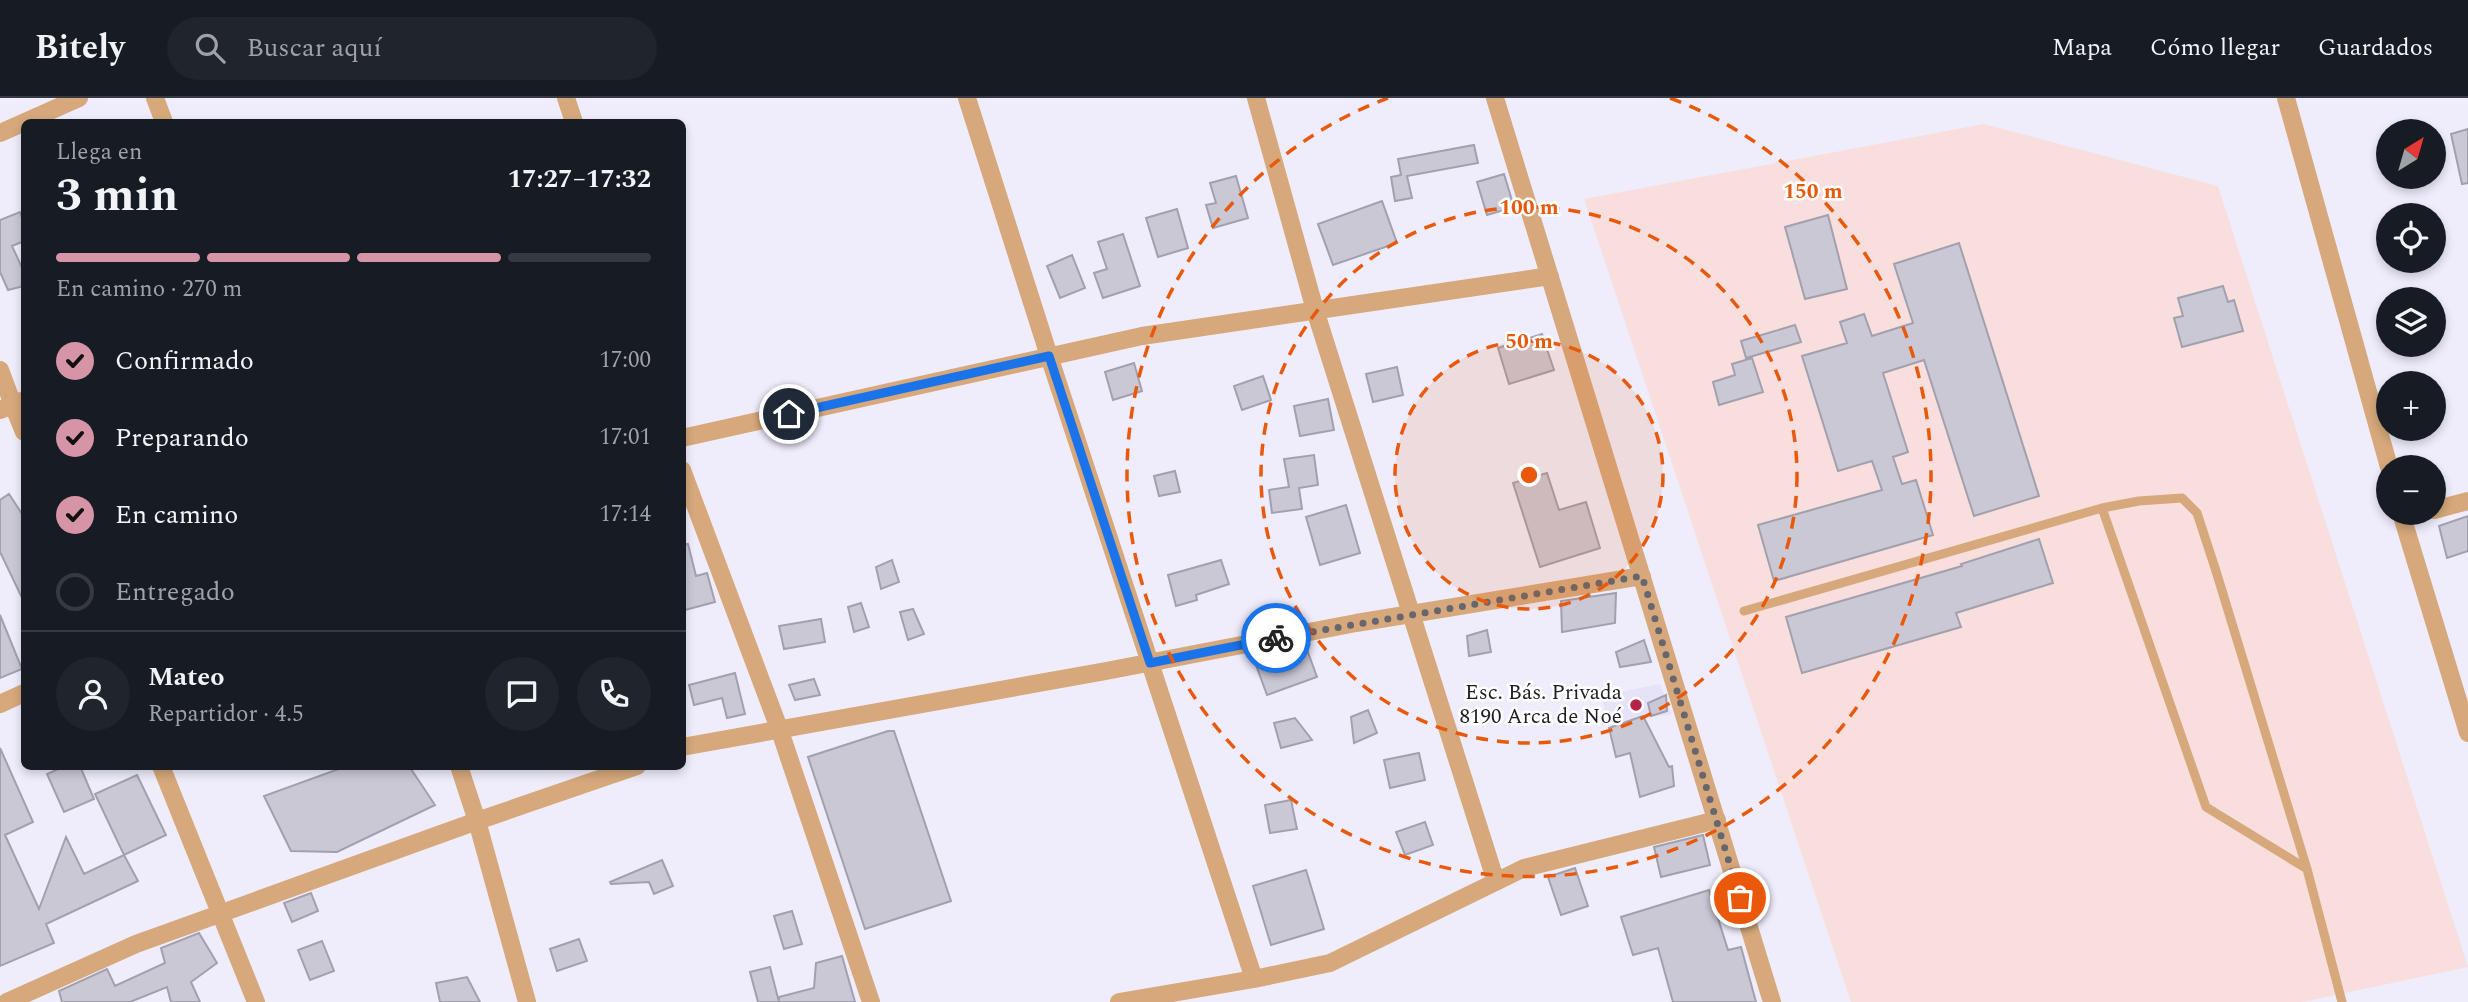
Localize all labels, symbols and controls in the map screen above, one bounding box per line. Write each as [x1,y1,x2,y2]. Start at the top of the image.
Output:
search box [167,17,657,80]
text: Bitely [35,23,125,73]
text: Buscar aquí [247,28,382,68]
icon: search [191,29,229,67]
text: Mapa [2052,30,2112,66]
text: Cómo llegar [2150,30,2280,66]
text: Guardados [2318,30,2433,66]
north arrow [2376,119,2446,189]
map controls [2376,119,2446,525]
text: Llega en [56,135,142,170]
text: 17:27–17:32 [507,159,651,199]
text: 3 min [56,161,178,231]
text: 150 m [1783,176,1843,208]
text: 100 m [1499,192,1559,224]
button: locate [2376,203,2446,273]
text: En camino · 270 m [56,272,242,307]
button: layers [2376,287,2446,357]
text: 50 m [1505,326,1553,358]
text: Confirmado [115,341,254,381]
icon: check [56,342,94,380]
text: 17:00 [599,343,651,378]
button: + [2376,371,2446,441]
pin [759,384,819,444]
icon: home [770,395,808,433]
text: Preparando [115,418,249,458]
icon: check [56,419,94,457]
text: 17:01 [599,420,651,455]
button: − [2376,455,2446,525]
centre of rings [1517,463,1541,487]
text: En camino [115,495,238,535]
icon: check [56,496,94,534]
text: 17:14 [599,497,651,532]
text: Entregado [115,572,235,612]
courier [1241,603,1311,673]
icon: bike [1257,619,1295,657]
button: person [56,657,130,731]
text: Mateo [148,657,225,697]
button: chat [485,657,559,731]
button: phone [577,657,651,731]
place label: Esc. Bás. Privada 8190 Arca de Noé [1460,677,1623,733]
text: Repartidor · 4.5 [148,697,304,732]
marker: Esc. Bás. Privada 8190 Arca de Noé [1628,697,1644,713]
pin [1710,868,1770,928]
icon: bag [1721,879,1759,917]

